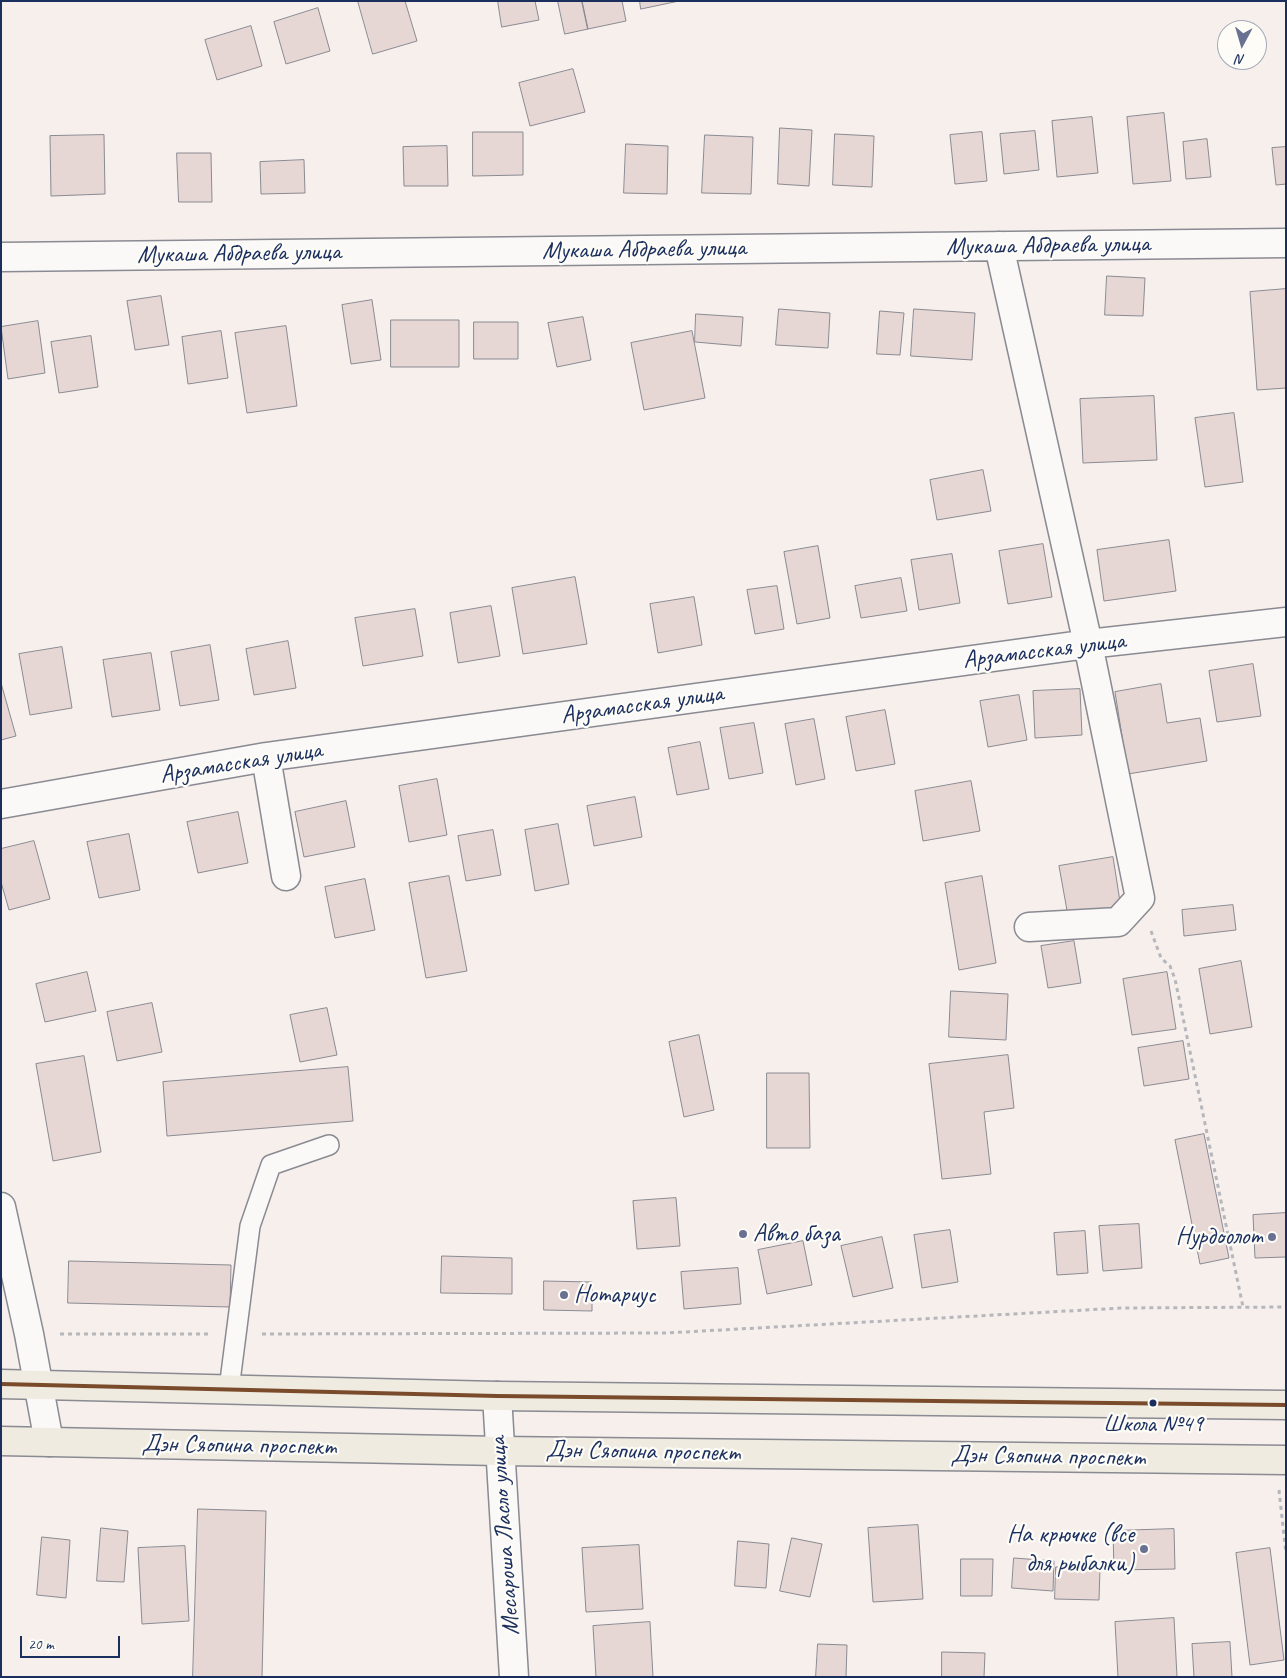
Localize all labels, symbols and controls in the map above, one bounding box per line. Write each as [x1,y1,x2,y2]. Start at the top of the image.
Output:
north arrow [1217,20,1267,70]
text: N [1235,51,1246,68]
street label: Мукаша Абдраева улица [946,229,1150,263]
street label: Мукаша Абдраева улица [542,233,746,267]
street label: Мукаша Абдраева улица [137,237,341,271]
street label: Арзамасская улица [961,626,1127,676]
street label: Арзамасская улица [559,679,725,731]
street label: Арзамасская улица [158,735,324,791]
place label: Авто база [753,1219,840,1249]
place label: Нурдоолот [1176,1222,1262,1252]
marker: Авто база [737,1228,749,1240]
marker: Нурдоолот [1266,1231,1278,1243]
place label: Нотариус [574,1280,656,1310]
marker: Нотариус [558,1289,570,1301]
marker: Школа №49 [1148,1398,1158,1408]
place label: Школа №49 [1103,1411,1203,1439]
street label: Дэн Сяопина проспект [141,1429,337,1463]
street label: Дэн Сяопина проспект [545,1435,741,1469]
street label: Месароша Ласло улица [483,1436,527,1636]
street label: Дэн Сяопина проспект [950,1440,1146,1474]
place label: На крючке (все для рыбалки) [1007,1520,1134,1579]
marker: На крючке (все для рыбалки) [1138,1543,1150,1555]
scale bar [22,1626,122,1658]
text: 20 m [28,1635,54,1654]

